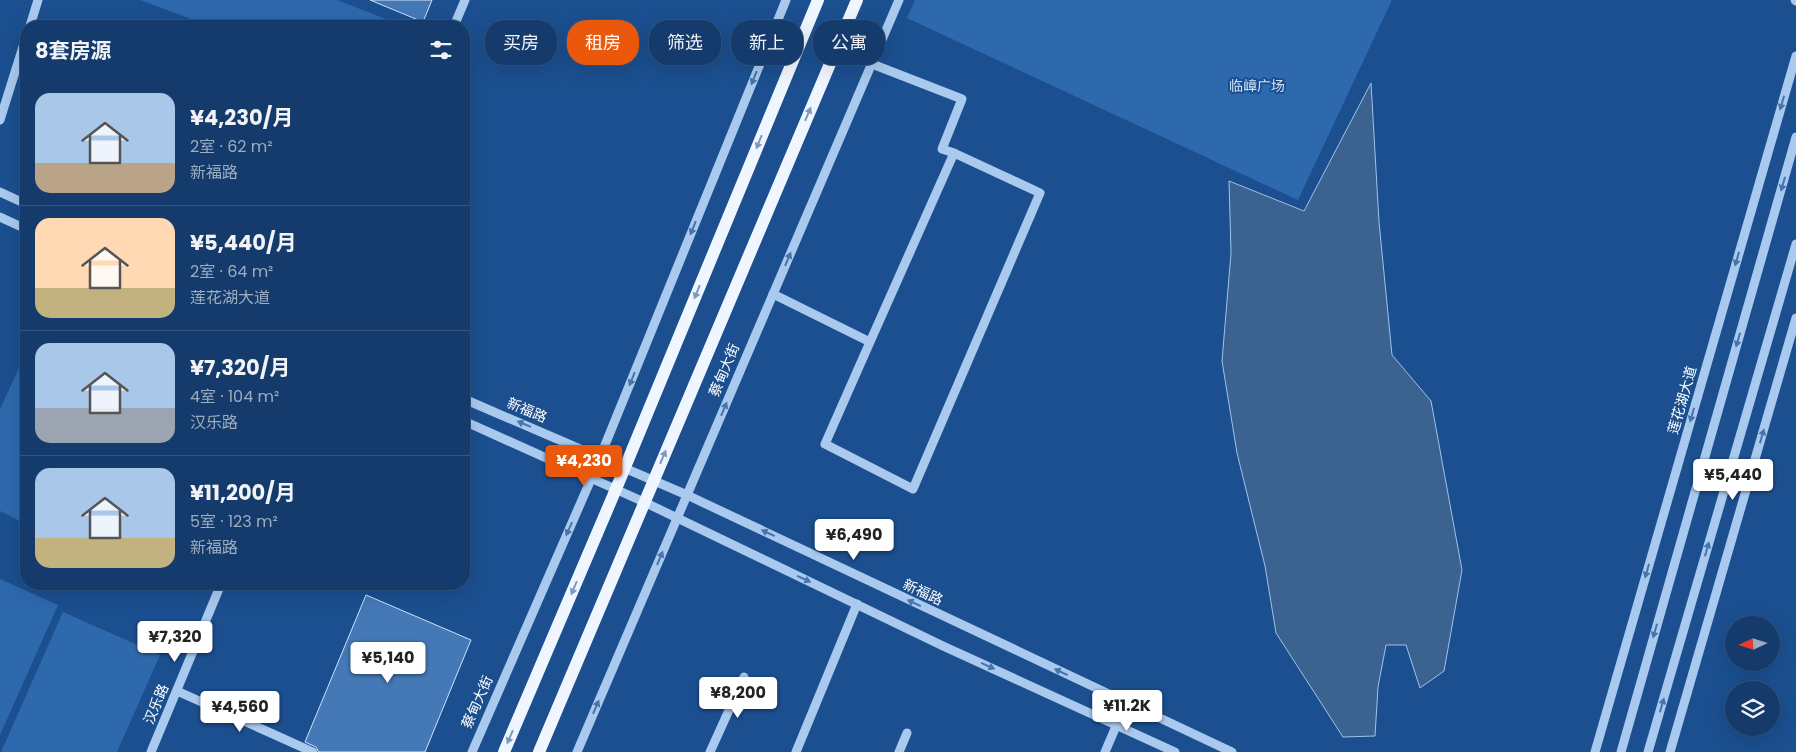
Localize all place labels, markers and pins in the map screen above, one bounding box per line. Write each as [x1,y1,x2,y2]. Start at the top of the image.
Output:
pin: ¥4,230 [543,444,625,487]
pin: ¥5,440 [1692,458,1774,501]
pin: ¥6,490 [813,518,895,561]
pin: ¥7,320 [134,620,216,663]
pin: ¥5,140 [347,642,429,684]
pin: ¥8,200 [697,676,779,719]
pin: ¥4,560 [199,690,281,733]
pin: ¥11.2K [1086,690,1168,732]

